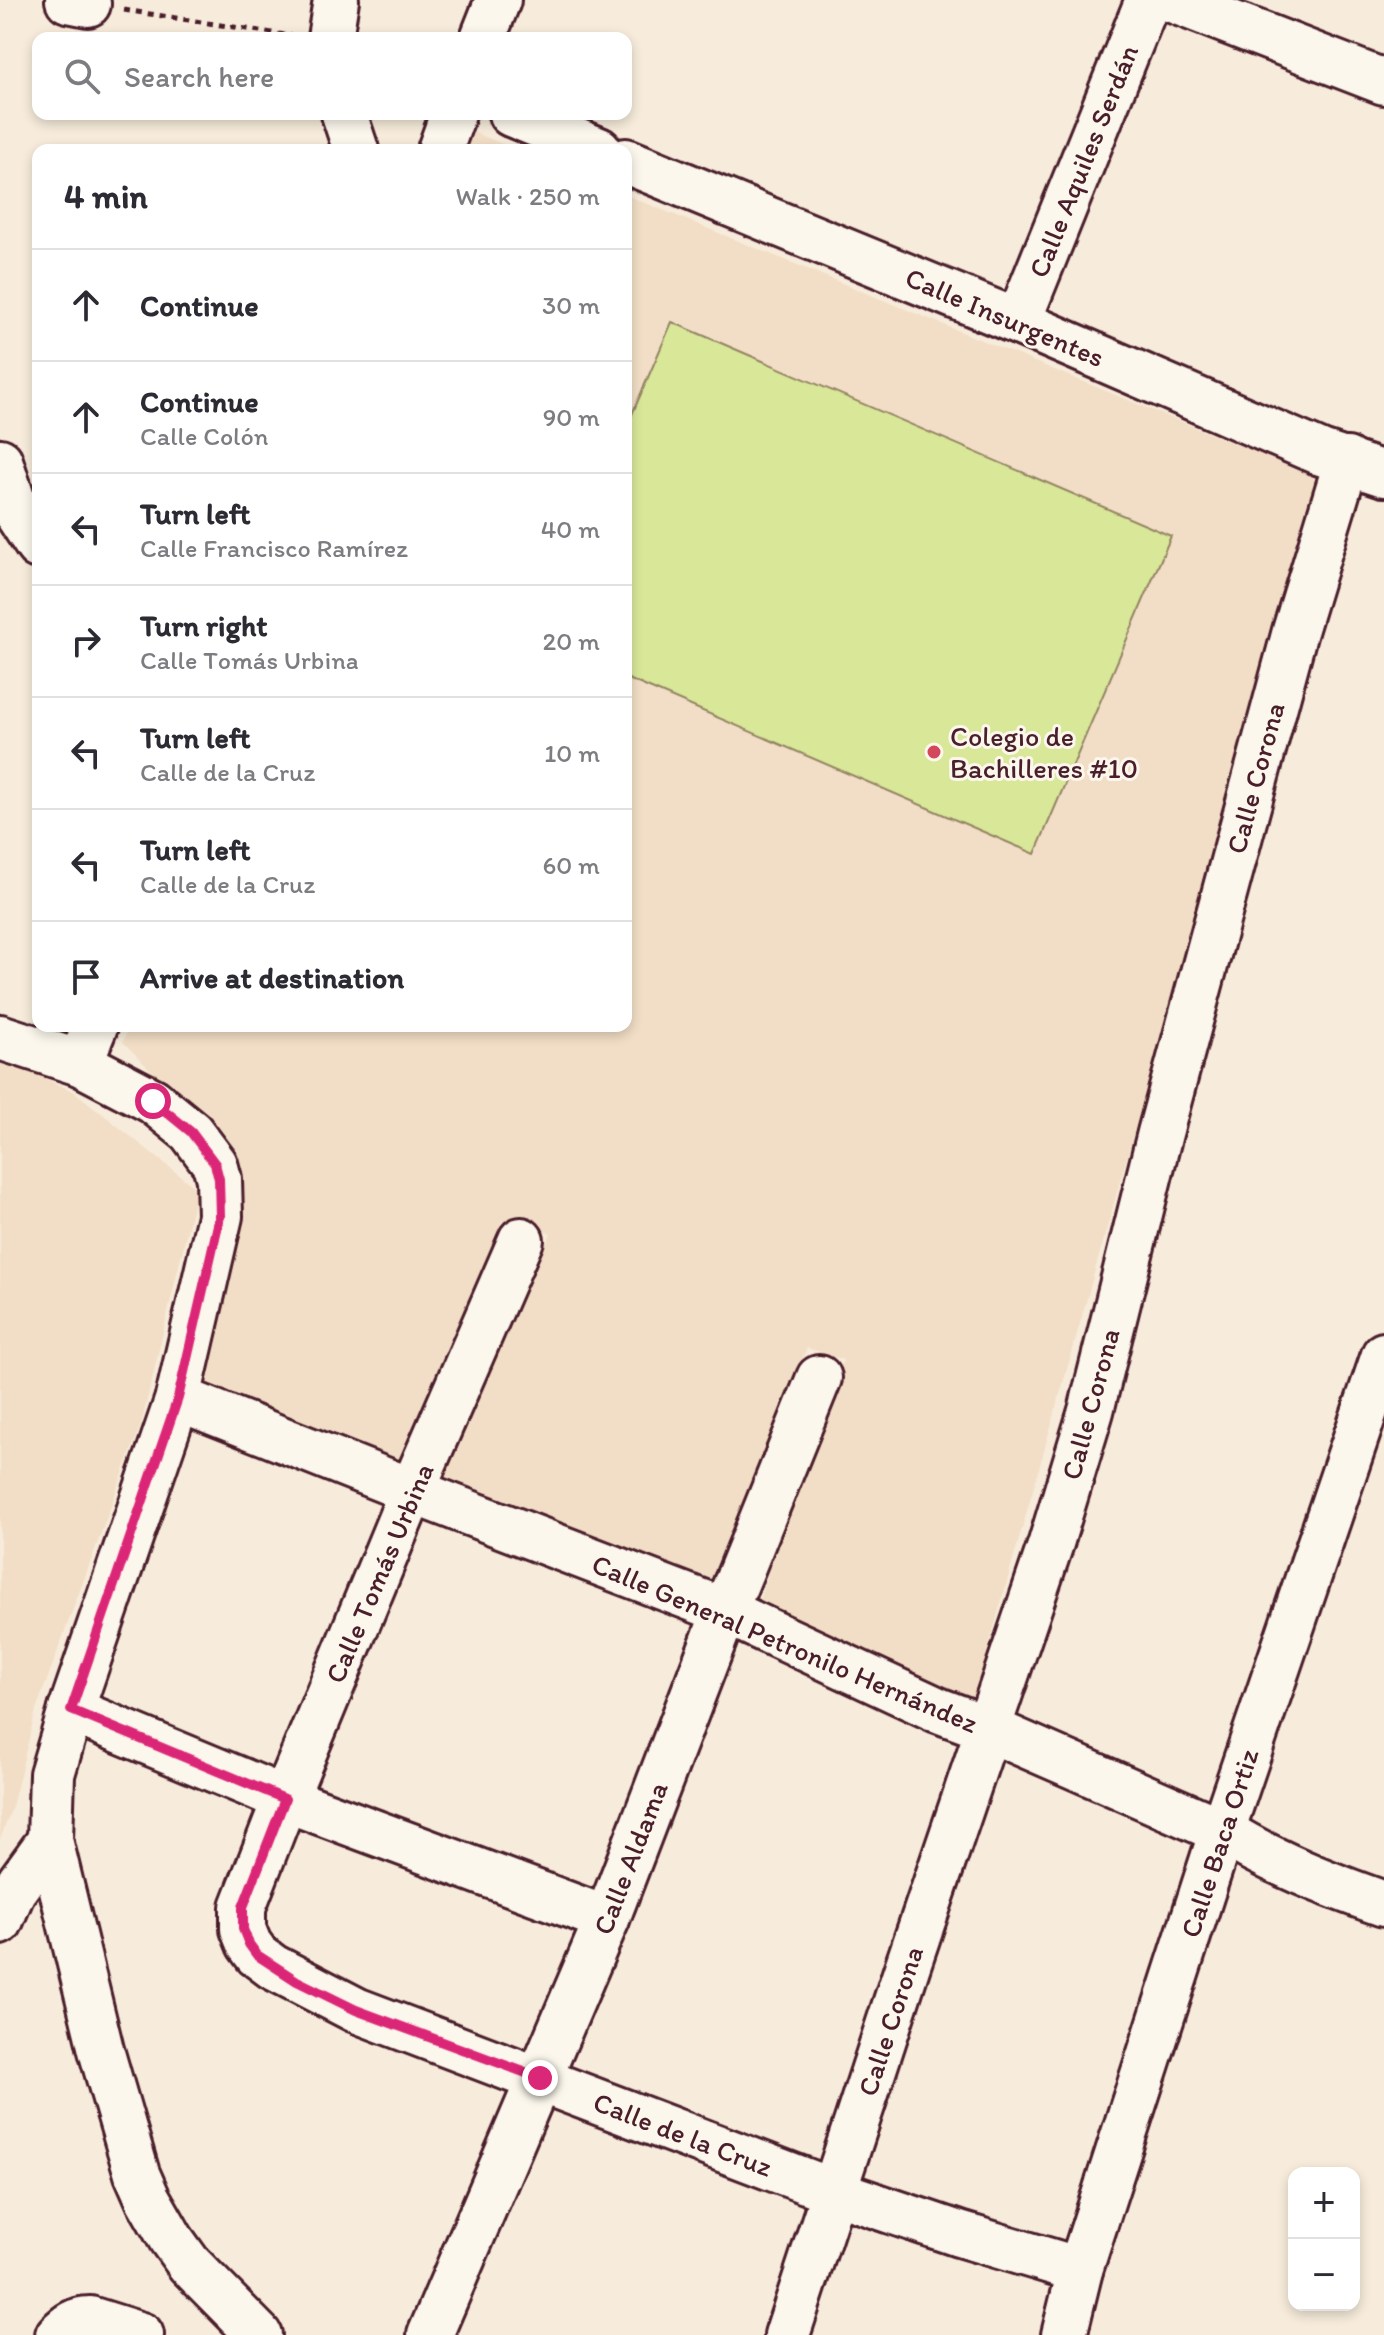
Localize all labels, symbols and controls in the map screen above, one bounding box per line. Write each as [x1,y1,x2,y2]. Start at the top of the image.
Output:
search box [32,32,632,120]
street label: Calle Aquiles Serdán [1021,39,1145,282]
icon: search [60,54,104,98]
text: Search here [124,58,274,95]
text: 4 min [64,176,148,217]
text: Walk · 250 m [456,180,600,212]
street label: Calle Insurgentes [900,260,1110,374]
icon: ahead [64,283,108,327]
text: Continue [140,287,259,324]
text: 30 m [542,289,600,321]
text: Continue [140,383,259,420]
icon: ahead [64,395,108,439]
text: 90 m [543,401,600,433]
text: Calle Colón [140,420,268,452]
text: Turn left [140,495,251,532]
icon: left [64,507,108,551]
text: 40 m [541,513,600,545]
text: Calle Francisco Ramírez [140,532,408,564]
text: Turn right [140,607,268,644]
icon: right [64,619,108,663]
text: 20 m [543,625,600,657]
text: Calle Tomás Urbina [140,644,359,676]
street label: Calle Corona [1218,698,1292,857]
text: Turn left [140,719,251,756]
place label: Colegio de Bachilleres #10 [950,719,1138,785]
icon: left [64,731,108,775]
text: 10 m [544,737,600,769]
marker: Colegio de Bachilleres #10 [925,743,943,761]
text: Calle de la Cruz [140,756,315,788]
text: Turn left [140,831,251,868]
icon: left [64,843,108,887]
text: 60 m [543,849,600,881]
text: Calle de la Cruz [140,868,315,900]
icon: arrive [64,955,108,999]
text: Arrive at destination [140,959,404,996]
route start [135,1083,171,1119]
street label: Calle Corona [1053,1324,1127,1483]
street label: Calle Tomás Urbina [317,1458,441,1688]
street label: Calle General Petronilo Hernández [587,1546,983,1740]
street label: Calle Baca Ortiz [1172,1744,1266,1942]
street label: Calle Aldama [585,1776,675,1939]
street label: Calle Corona [850,1942,930,2100]
route end [522,2060,558,2096]
street label: Calle de la Cruz [589,2084,777,2184]
map controls [1288,2167,1360,2311]
button: + [1288,2167,1360,2239]
button: − [1288,2239,1360,2311]

